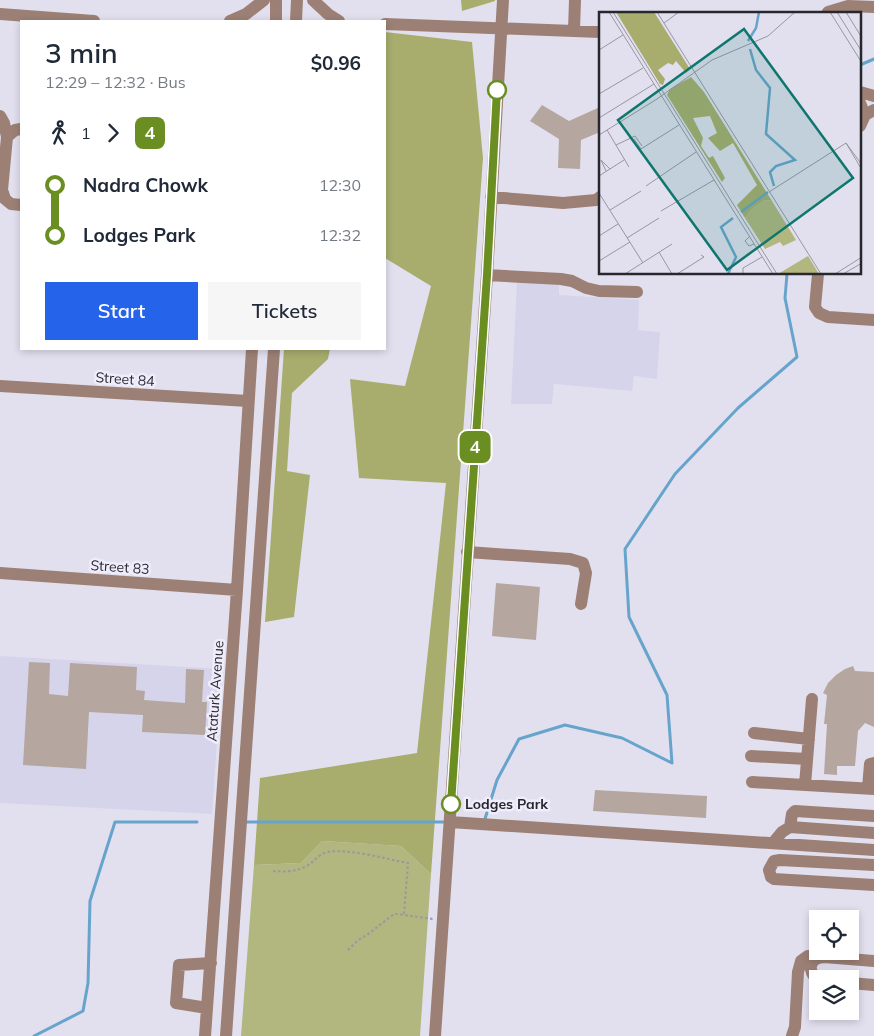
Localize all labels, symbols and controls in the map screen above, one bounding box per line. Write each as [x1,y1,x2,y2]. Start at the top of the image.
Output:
inset map [599,12,862,275]
text: 3 min [45,35,118,70]
text: $0.96 [311,51,361,75]
text: 12:29 – 12:32 · Bus [45,72,186,92]
unlabelled marker [487,80,507,100]
icon: walk [45,119,73,147]
icon: forward [99,119,127,147]
text: 4 [145,121,155,144]
text: 1 [81,123,91,143]
text: Nadra Chowk [83,173,208,197]
text: 12:30 [319,175,361,195]
text: Lodges Park [83,223,195,247]
text: 12:32 [319,225,361,245]
button: Start [45,282,198,340]
button: Tickets [208,282,361,340]
street label: Street 84 [95,368,156,390]
line badge: 4 [459,431,491,463]
text: 4 [470,435,480,458]
street label: Street 83 [90,556,150,578]
street label: Ataturk Avenue [202,640,228,742]
marker: Lodges Park [441,794,461,814]
place label: Lodges Park [465,795,548,813]
map controls [809,910,859,1020]
button: locate [809,910,859,960]
button: layers [809,970,859,1020]

